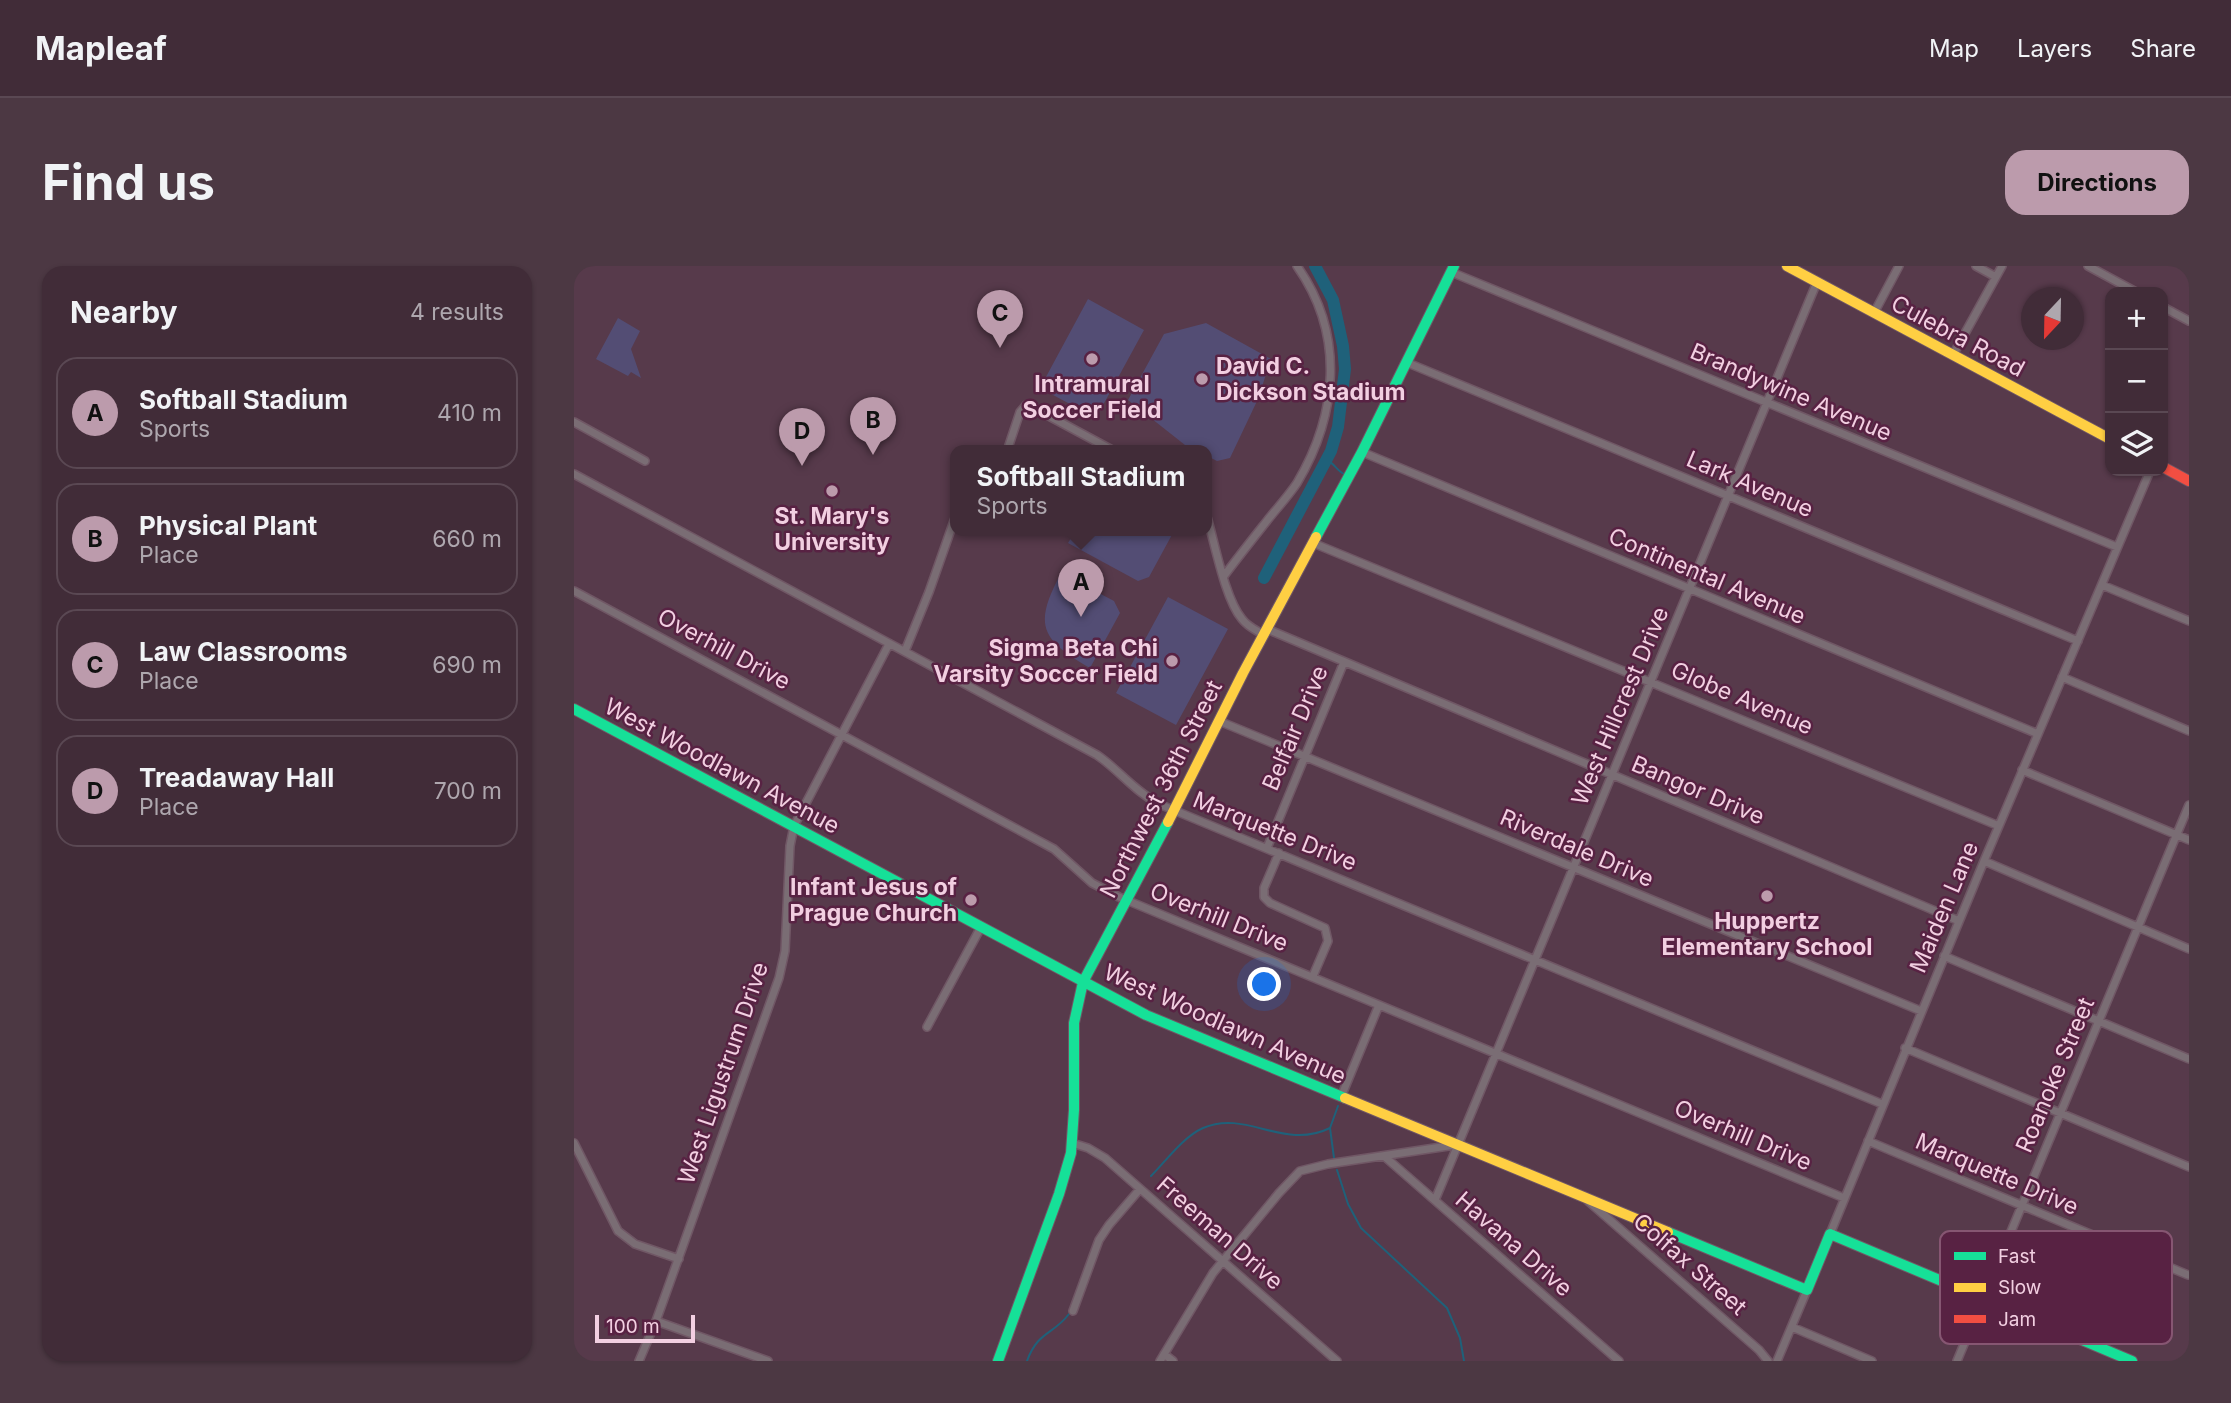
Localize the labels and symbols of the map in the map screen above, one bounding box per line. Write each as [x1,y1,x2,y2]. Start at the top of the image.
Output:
north arrow [2021,287,2084,350]
street label: Culebra Road [1887,289,2029,383]
pin: C [977,290,1023,348]
street label: Brandywine Avenue [1686,337,1896,447]
marker: Intramural Soccer Field [1084,351,1100,367]
place label: David C. Dickson Stadium [1216,352,1405,406]
place label: Intramural Soccer Field [1023,370,1161,424]
marker: David C. Dickson Stadium [1194,371,1210,387]
pin: B [850,397,896,455]
pin: D [779,408,825,466]
street label: Lark Avenue [1682,445,1818,523]
marker: St. Mary's University [824,483,840,499]
place label: St. Mary's University [774,502,890,556]
street label: Continental Avenue [1604,522,1810,630]
pin: A [1058,559,1104,617]
street label: Overhill Drive [653,602,795,696]
street label: West Hillcrest Drive [1566,603,1674,809]
place label: Sigma Beta Chi Varsity Soccer Field [933,634,1158,688]
marker: Sigma Beta Chi Varsity Soccer Field [1164,653,1180,669]
street label: Globe Avenue [1667,656,1817,740]
street label: Belfair Drive [1256,661,1334,795]
street label: Northwest 36th Street [1094,675,1228,902]
street label: West Woodlawn Avenue [600,692,844,840]
street label: Bangor Drive [1627,749,1769,831]
street label: Marquette Drive [1189,785,1361,877]
street label: Riverdale Drive [1496,803,1658,893]
street label: Maiden Lane [1904,837,1984,977]
place label: Infant Jesus of Prague Church [789,873,957,927]
street label: Overhill Drive [1146,877,1292,957]
marker: Huppertz Elementary School [1759,888,1775,904]
marker: Infant Jesus of Prague Church [963,892,979,908]
place label: Huppertz Elementary School [1661,907,1873,961]
street label: West Ligustrum Drive [672,958,774,1188]
street label: West Woodlawn Avenue [1099,958,1351,1090]
your location [1247,967,1281,1001]
street label: Roanoke Street [2010,993,2100,1157]
street label: Overhill Drive [1670,1094,1816,1176]
street label: Marquette Drive [1911,1127,2083,1221]
street label: Freeman Drive [1151,1171,1289,1295]
street label: Havana Drive [1450,1186,1578,1302]
street label: Colfax Street [1628,1207,1753,1321]
legend [1940,1231,2172,1344]
text: Fast [1998,1245,2036,1268]
text: Slow [1998,1276,2041,1299]
text: Jam [1998,1308,2036,1331]
scale bar [595,1312,695,1344]

